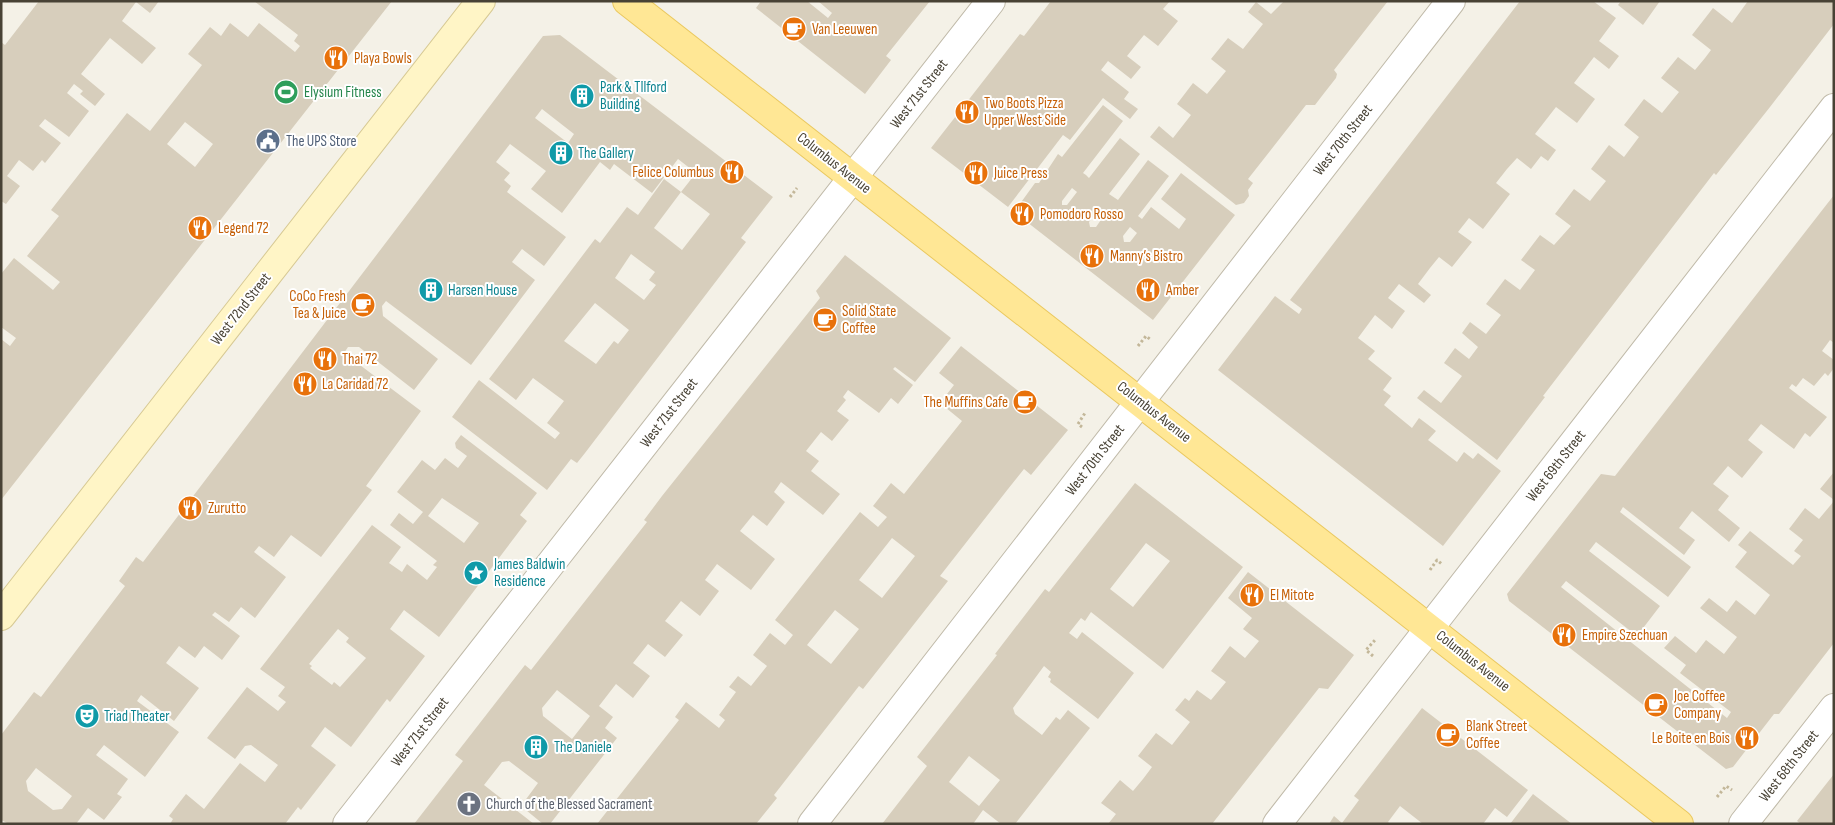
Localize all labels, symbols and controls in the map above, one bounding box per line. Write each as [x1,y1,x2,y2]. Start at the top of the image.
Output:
cafe icon: Van Leeuwen [781,16,807,42]
place label: Van Leeuwen [812,20,877,39]
restaurant icon: Playa Bowls [323,45,349,71]
place label: Playa Bowls [354,49,412,68]
street label: West 71st Street [886,55,952,133]
place label: Park & TIlford Building [600,78,667,114]
sports icon: Elysium Fitness [273,79,299,105]
place label: Elysium Fitness [304,83,382,102]
building icon: Park & TIlford Building [569,83,595,109]
place label: Two Boots Pizza Upper West Side [984,94,1066,130]
restaurant icon: Two Boots Pizza Upper West Side [954,99,980,125]
street label: West 70th Street [1309,100,1377,180]
public building icon: The UPS Store [255,128,281,154]
street label: Columbus Avenue [793,128,875,198]
place label: The UPS Store [286,132,357,151]
building icon: The Gallery [548,140,574,166]
place label: The Gallery [578,144,634,163]
restaurant icon: Felice Columbus [719,159,745,185]
restaurant icon: Juice Press [963,160,989,186]
place label: Felice Columbus [632,163,714,182]
place label: Juice Press [993,164,1048,183]
restaurant icon: Pomodoro Rosso [1009,201,1035,227]
place label: Pomodoro Rosso [1040,205,1123,224]
restaurant icon: Legend 72 [187,215,213,241]
place label: Legend 72 [218,219,269,238]
restaurant icon: Manny’s Bistro [1079,243,1105,269]
place label: Manny’s Bistro [1110,247,1183,266]
street label: West 72nd Street [207,269,275,349]
building icon: Harsen House [418,277,444,303]
restaurant icon: Amber [1135,277,1161,303]
place label: Harsen House [448,281,517,300]
place label: Amber [1165,281,1200,300]
place label: CoCo Fresh Tea & Juice [289,287,346,323]
cafe icon: CoCo Fresh Tea & Juice [350,292,376,318]
place label: Solid State Coffee [842,302,896,338]
cafe icon: Solid State Coffee [812,307,838,333]
restaurant icon: Thai 72 [312,346,338,372]
place label: Thai 72 [342,350,378,369]
restaurant icon: La Caridad 72 [292,371,318,397]
street label: West 71st Street [636,374,702,452]
place label: La Caridad 72 [322,375,388,394]
street label: Columbus Avenue [1113,377,1195,447]
cafe icon: The Muffins Cafe [1012,389,1038,415]
place label: The Muffins Cafe [924,393,1008,412]
street label: West 70th Street [1061,420,1129,500]
street label: West 69th Street [1522,426,1590,506]
restaurant icon: Zurutto [177,495,203,521]
place label: Zurutto [208,499,246,518]
place label: James Baldwin Residence [493,555,565,591]
place icon: James Baldwin Residence [463,560,489,586]
restaurant icon: El Mitote [1239,582,1265,608]
place label: El Mitote [1270,586,1314,605]
restaurant icon: Empire Szechuan [1551,622,1577,648]
street label: Columbus Avenue [1432,626,1514,696]
place label: Empire Szechuan [1582,626,1668,645]
place label: Joe Coffee Company [1673,687,1725,723]
cafe icon: Joe Coffee Company [1643,692,1669,718]
street label: West 71st Street [387,693,453,771]
theatre icon: Triad Theater [74,703,100,729]
place label: Triad Theater [104,707,170,726]
place label: Blank Street Coffee [1466,717,1528,753]
cafe icon: Blank Street Coffee [1435,722,1461,748]
restaurant icon: Le Boite en Bois [1734,725,1760,751]
street label: West 68th Street [1755,726,1823,806]
place label: Le Boite en Bois [1652,729,1730,748]
building icon: The Daniele [523,734,549,760]
place label: The Daniele [554,738,612,757]
church icon: Church of the Blessed Sacrament [456,791,482,817]
place label: Church of the Blessed Sacrament [486,795,653,814]

